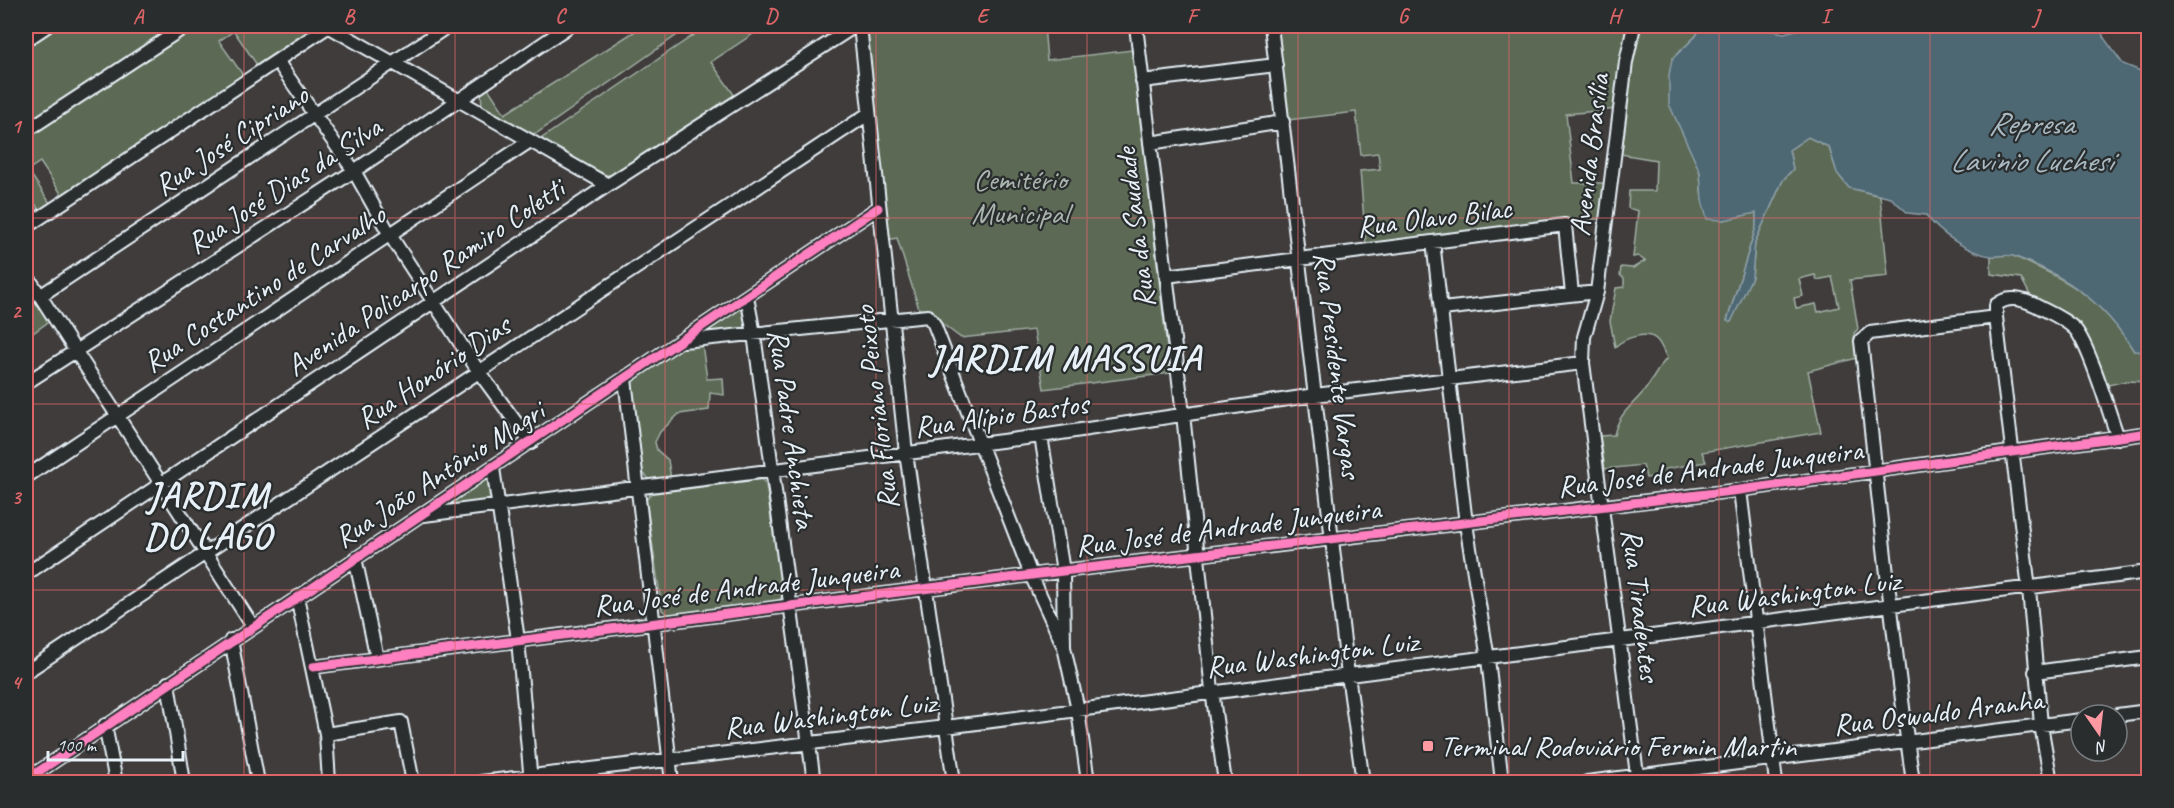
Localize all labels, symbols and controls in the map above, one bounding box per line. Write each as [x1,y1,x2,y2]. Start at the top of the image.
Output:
text: A [133,4,145,29]
text: B [344,4,356,29]
text: C [555,4,567,29]
text: D [765,4,779,29]
text: E [977,4,991,29]
text: F [1187,4,1201,29]
text: G [1398,4,1411,29]
text: H [1608,4,1623,29]
text: I [1821,4,1834,29]
text: J [2031,4,2043,29]
street label: Avenida Brasília [1560,70,1618,238]
street label: Rua José Cipriano [147,75,317,204]
water label: Represa Lavinio Luchesi [1950,103,2120,181]
street label: Rua José Dias da Silva [179,107,390,262]
text: 1 [12,114,23,139]
street label: Rua da Saudade [1106,144,1164,310]
park label: Cemitério Municipal [971,160,1074,232]
street label: Avenida Policarpo Ramiro Coletti [279,168,574,384]
street label: Rua Olavo Bilac [1355,189,1515,245]
street label: Rua Costantino de Carvalho [135,195,394,381]
street label: Rua Presidente Vargas [1305,250,1371,483]
text: 2 [12,299,23,324]
street label: Rua Floriano Peixoto [844,303,907,512]
street label: Rua Honório Dias [349,305,520,437]
street label: Rua Padre Anchieta [759,327,825,533]
district label: JARDIM MASSUIA [927,335,1203,381]
street label: Rua Alípio Bastos [912,384,1093,446]
street label: Rua João Antônio Magri [327,390,554,556]
street label: Rua José de Andrade Junqueira [1555,430,1867,506]
district label: JARDIM DO LAGO [144,472,275,559]
text: 3 [12,485,23,510]
street label: Rua José de Andrade Junqueira [1073,489,1385,565]
street label: Rua Tiradentes [1613,526,1670,686]
street label: Rua José de Andrade Junqueira [591,549,903,625]
street label: Rua Washington Luiz [1686,561,1906,625]
street label: Rua Washington Luiz [1204,622,1424,686]
text: 4 [12,670,24,695]
street label: Rua Oswaldo Aranha [1831,680,2048,744]
street label: Rua Washington Luiz [722,683,942,747]
north arrow [2069,703,2129,763]
scale bar [48,724,183,762]
place label: Terminal Rodoviário Fermin Martin [1440,727,1798,765]
text: 100 m [57,734,98,756]
text: N [2092,736,2110,758]
marker: Terminal Rodoviário Fermin Martin [1421,739,1435,753]

